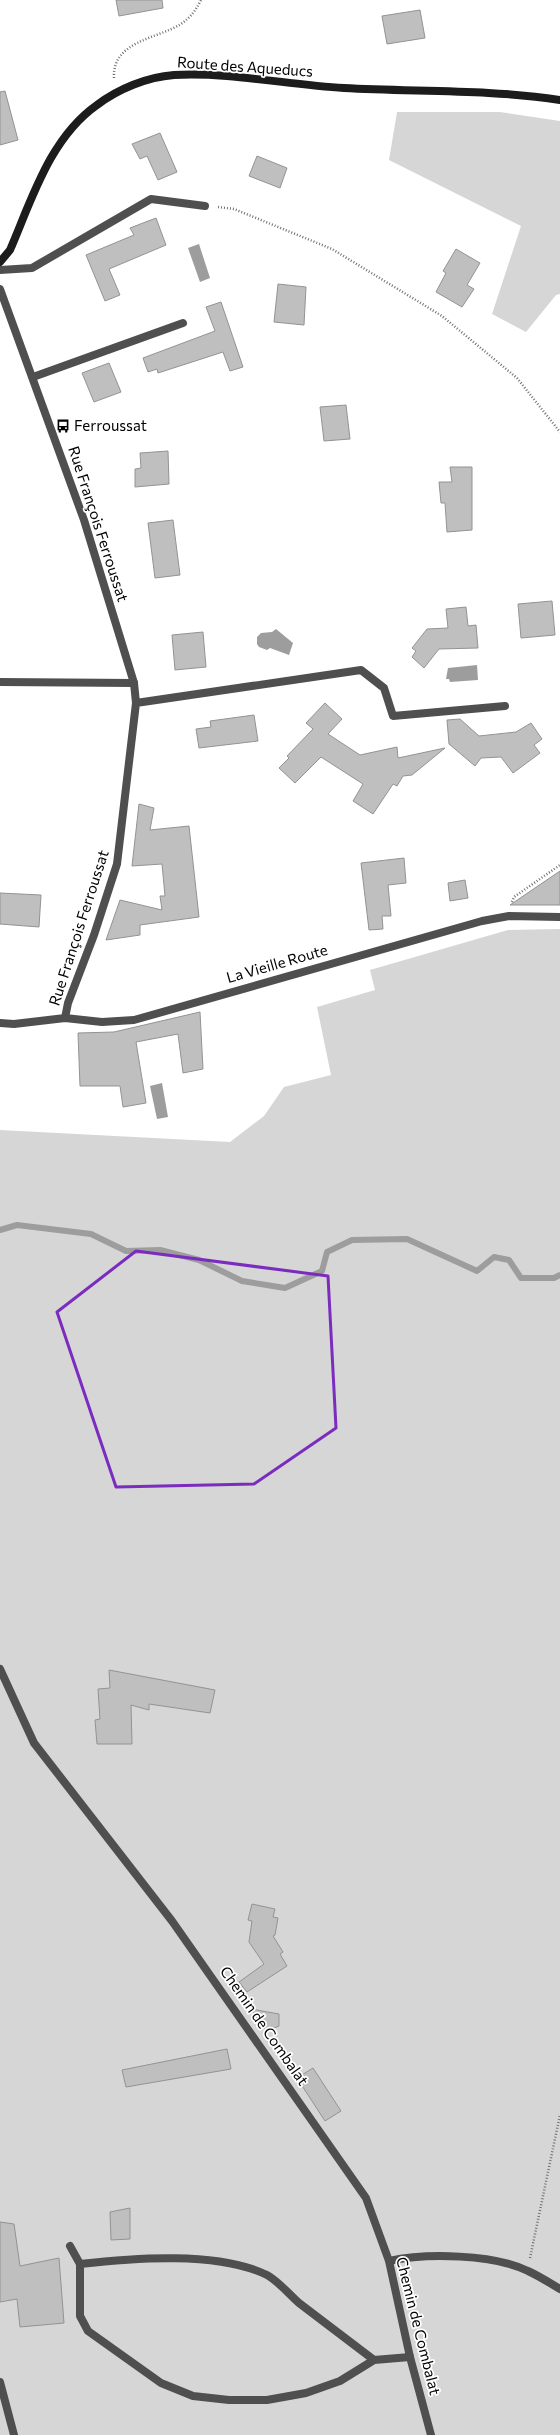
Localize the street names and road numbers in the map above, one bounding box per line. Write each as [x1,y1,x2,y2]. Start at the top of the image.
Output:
street label: Route des Aqueducs [176,52,314,80]
street label: Rue François Ferroussat [65,444,133,604]
street label: Rue François Ferroussat [44,848,112,1008]
street label: La Vieille Route [224,940,330,986]
street label: Chemin de Combalat [217,1962,313,2089]
street label: Chemin de Combalat [393,2255,445,2397]

